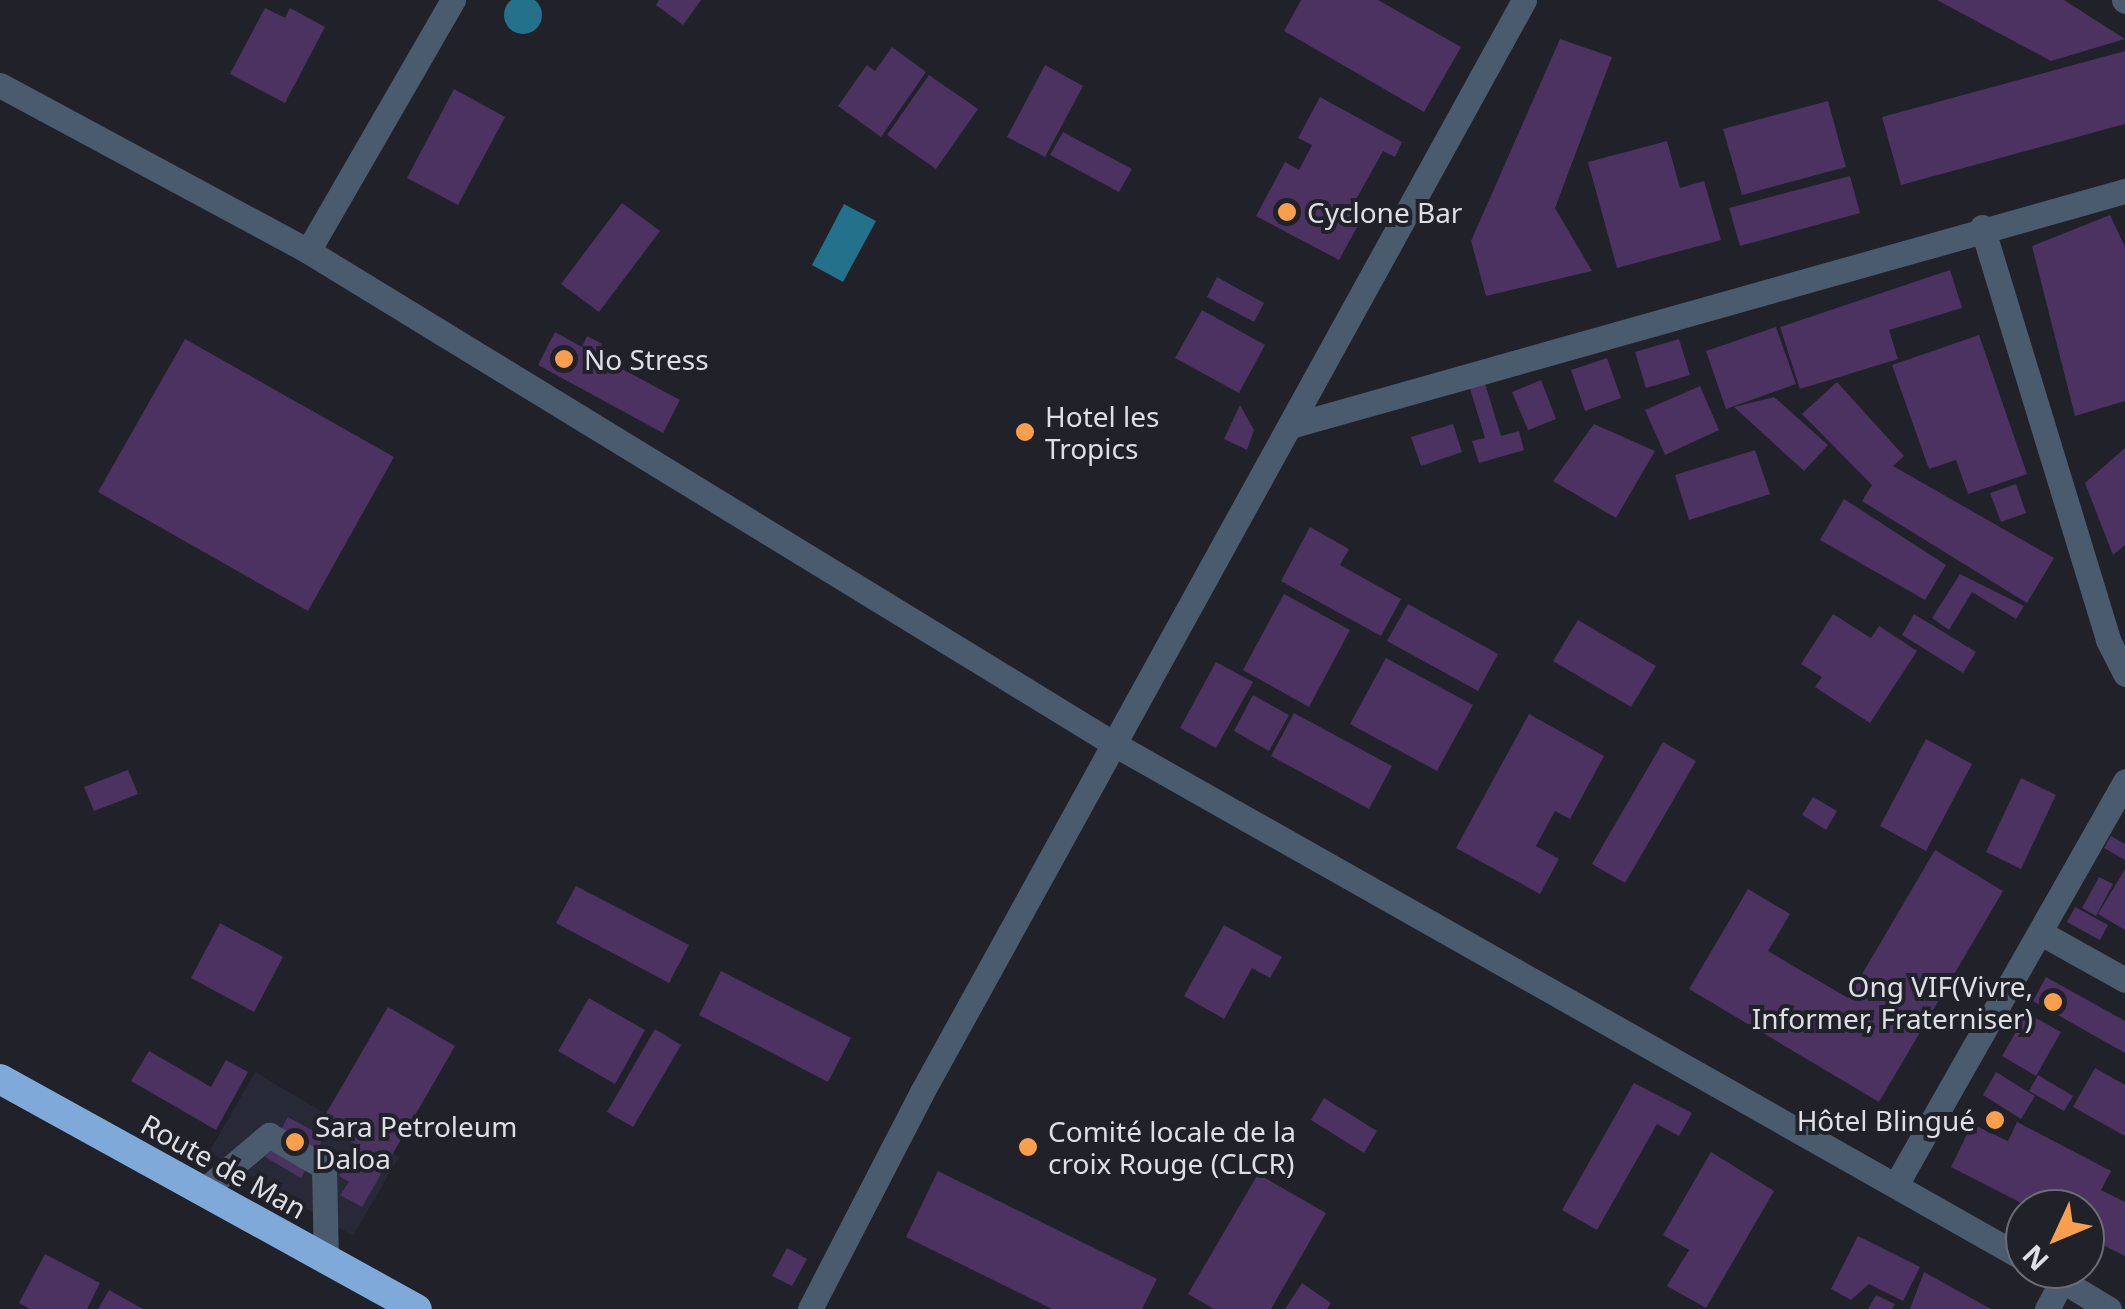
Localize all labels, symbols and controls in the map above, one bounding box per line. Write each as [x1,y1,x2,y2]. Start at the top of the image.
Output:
place label: Cyclone Bar [1307,195,1462,229]
marker: Cyclone Bar [1276,201,1298,223]
place label: No Stress [584,342,709,376]
marker: No Stress [553,348,575,370]
place label: Hotel les Tropics [1045,399,1160,465]
marker: Hotel les Tropics [1014,421,1036,443]
place label: Ong VIF(Vivre, Informer, Fraterniser) [1752,969,2033,1035]
marker: Ong VIF(Vivre, Informer, Fraterniser) [2042,991,2064,1013]
place label: Hôtel Blingué [1797,1103,1975,1137]
street label: Route de Man [136,1107,312,1225]
place label: Sara Petroleum Daloa [315,1109,517,1175]
marker: Hôtel Blingué [1984,1109,2006,1131]
place label: Comité locale de la croix Rouge (CLCR) [1048,1114,1296,1180]
marker: Sara Petroleum Daloa [284,1131,306,1153]
marker: Comité locale de la croix Rouge (CLCR) [1017,1136,1039,1158]
north arrow [2005,1189,2105,1289]
text: N [2013,1237,2056,1280]

